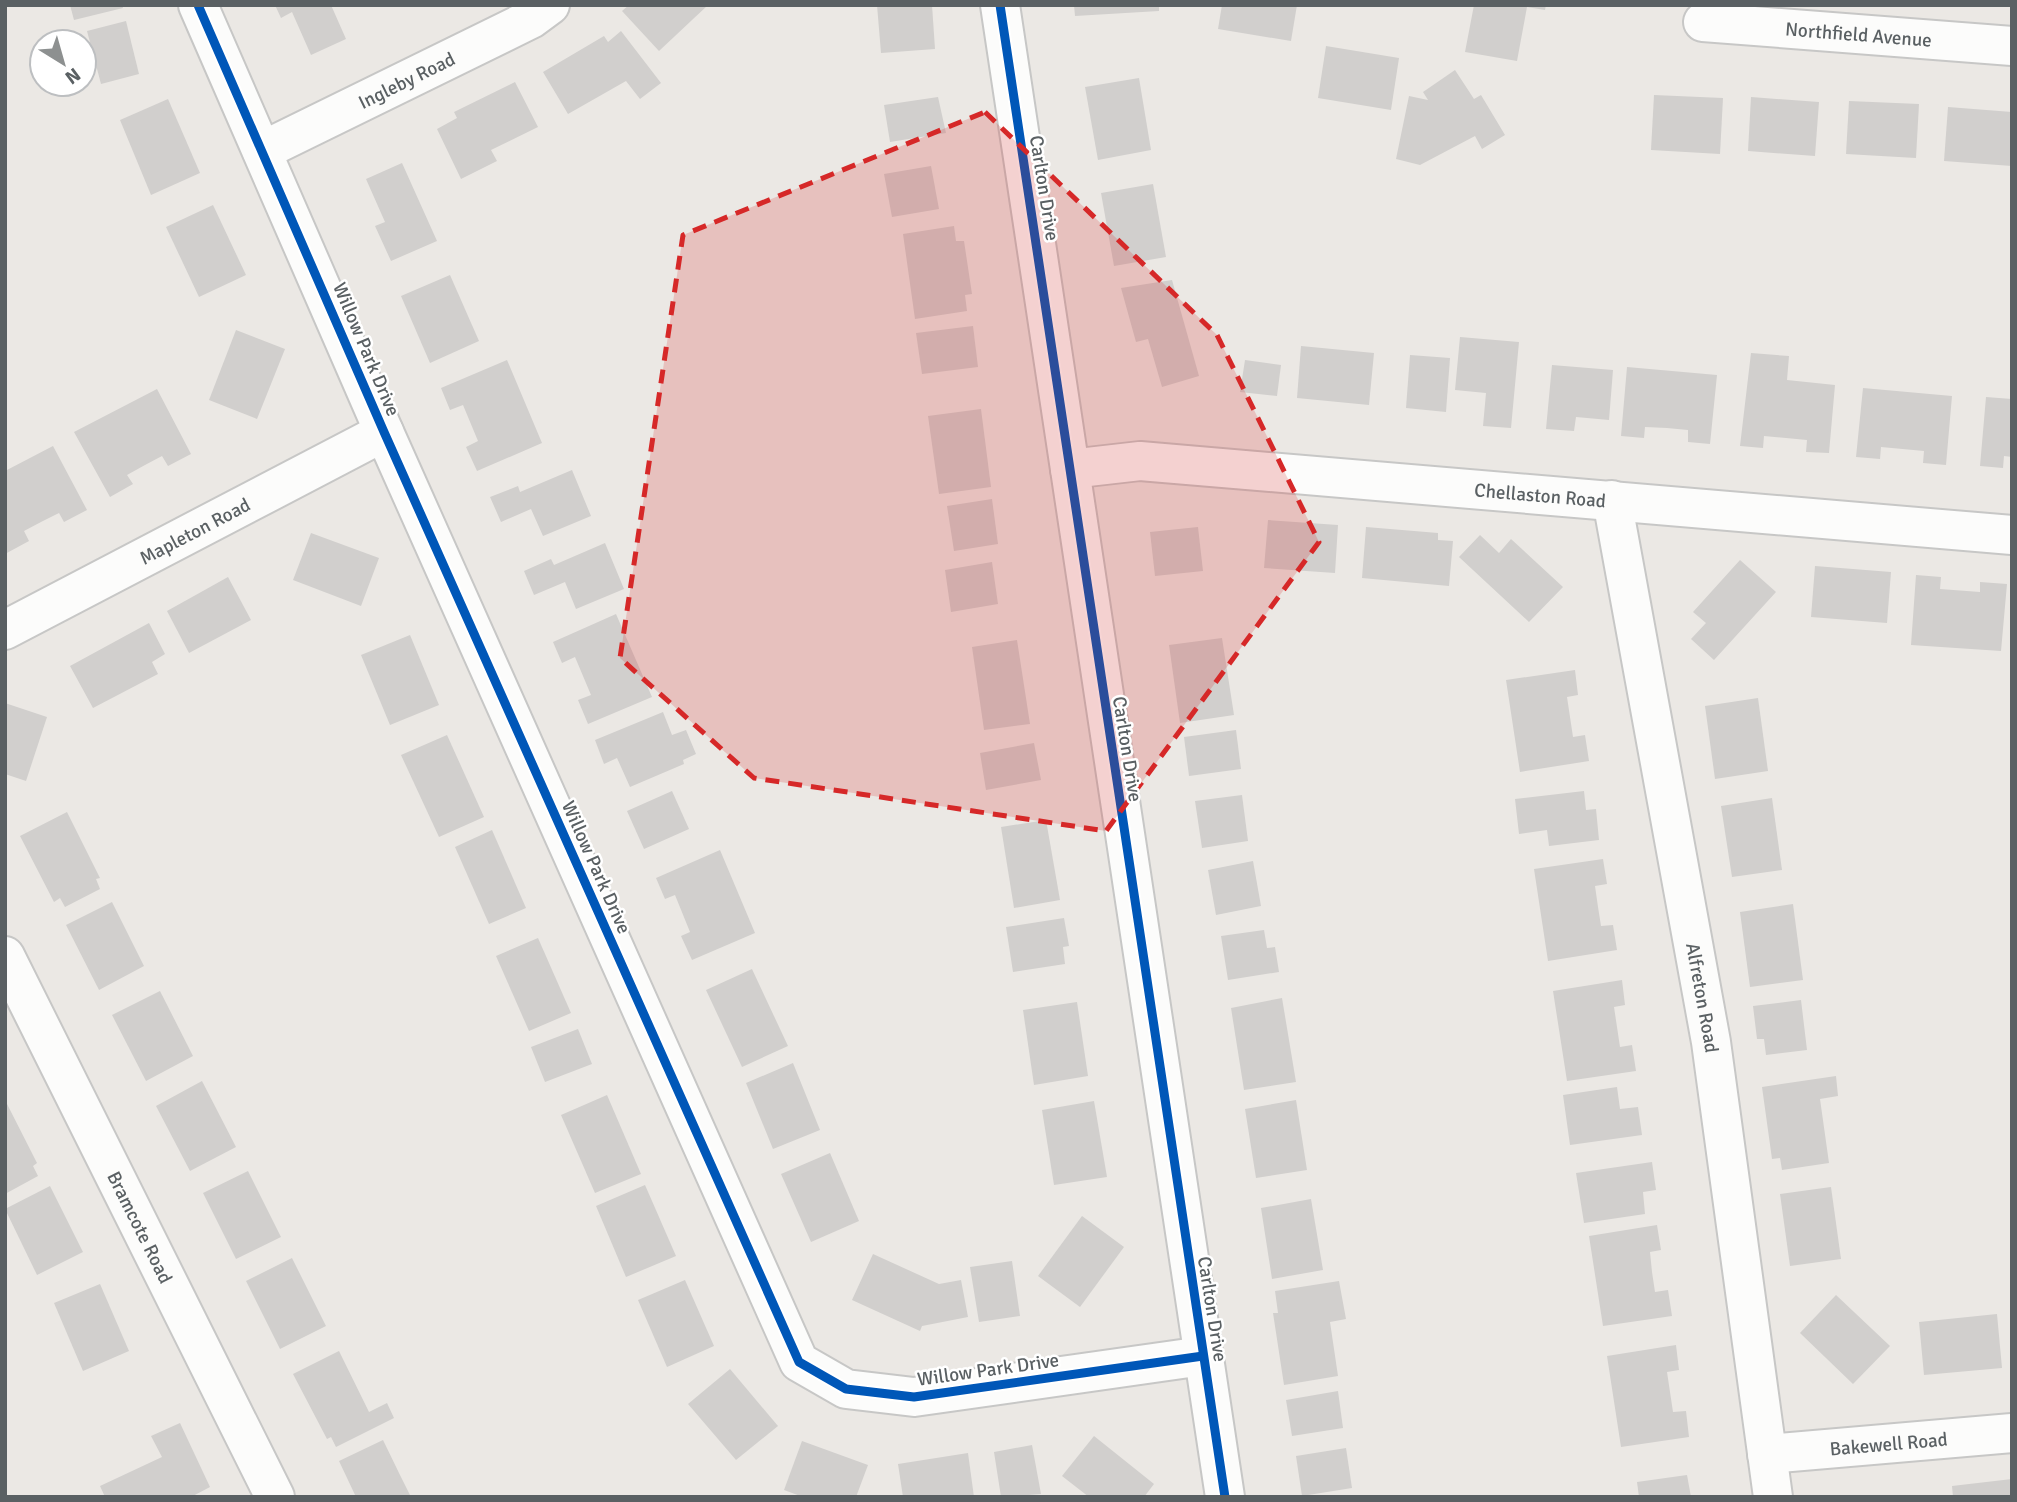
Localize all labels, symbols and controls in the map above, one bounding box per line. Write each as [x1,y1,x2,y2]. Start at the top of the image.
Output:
street label: Northfield Avenue [1784,17,1933,53]
north arrow [28,28,98,98]
street label: Ingleby Road [355,47,459,115]
text: N [60,62,85,89]
street label: Carlton Drive [1024,134,1064,243]
street label: Willow Park Drive [327,279,405,420]
street label: Chellaston Road [1473,478,1607,513]
street label: Mapleton Road [136,493,255,571]
street label: Carlton Drive [1107,695,1147,804]
street label: Willow Park Drive [556,797,636,938]
street label: Alfreton Road [1680,941,1723,1054]
street label: Bramcote Road [101,1167,177,1288]
street label: Carlton Drive [1192,1255,1232,1364]
street label: Willow Park Drive [916,1348,1061,1392]
street label: Bakewell Road [1829,1428,1949,1462]

